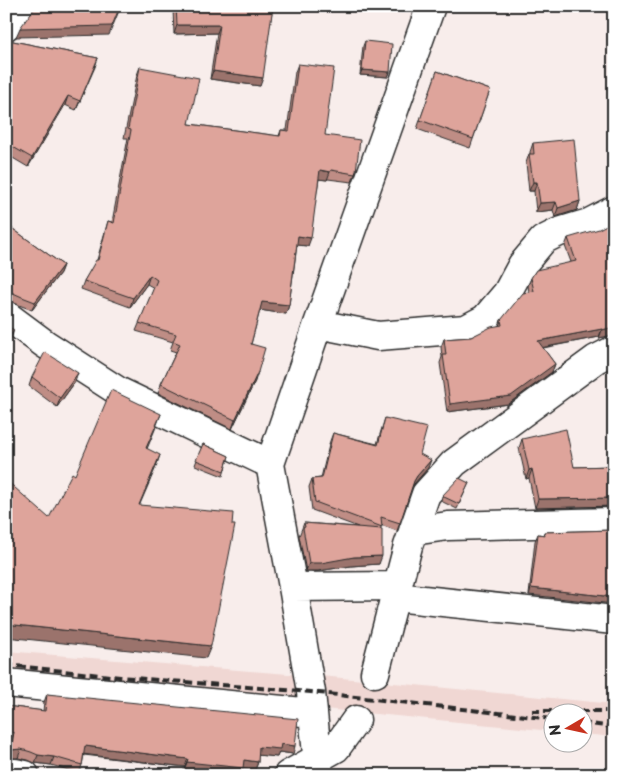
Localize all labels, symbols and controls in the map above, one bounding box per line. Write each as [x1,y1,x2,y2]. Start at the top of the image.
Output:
north arrow [542,704,592,754]
text: N [543,723,566,737]

